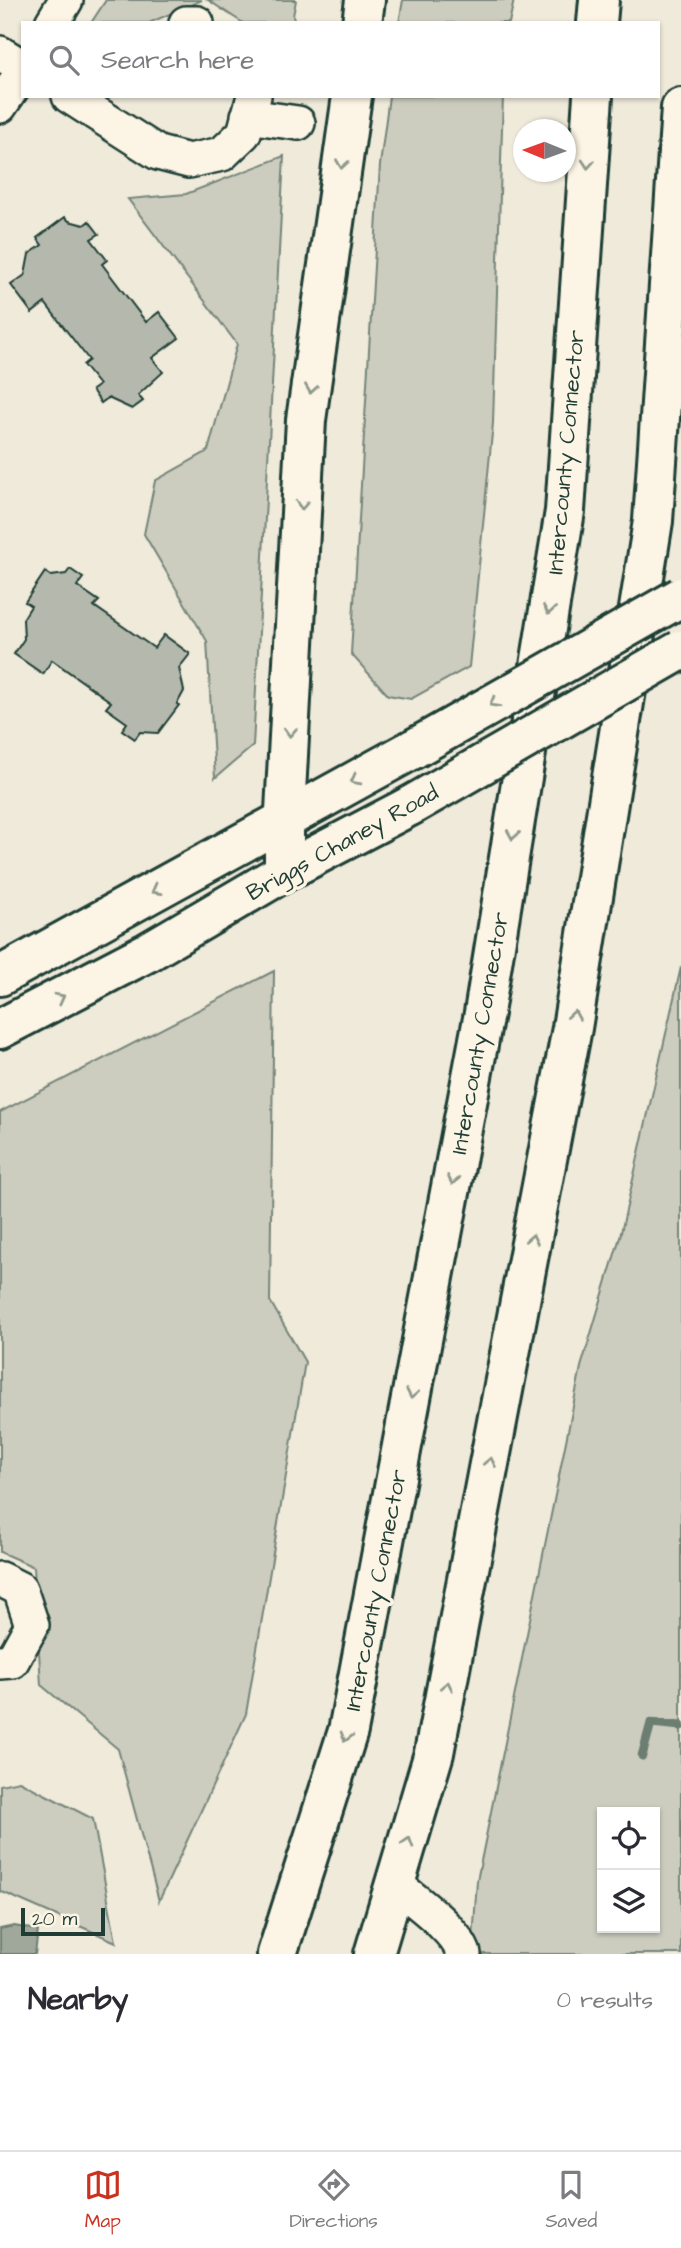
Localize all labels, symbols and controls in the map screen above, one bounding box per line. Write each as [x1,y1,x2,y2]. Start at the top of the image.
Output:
search box [21,21,660,98]
icon: search [45,41,83,79]
text: Search here [101,42,254,78]
north arrow [513,119,576,182]
one-way arrow [335,158,350,170]
one-way arrow [581,159,596,170]
street label: Intercounty Connector [539,328,594,576]
one-way arrow [303,383,318,395]
one-way arrow [295,500,310,511]
one-way arrow [542,604,557,616]
one-way arrow [489,695,501,708]
one-way arrow [282,727,297,738]
one-way arrow [350,772,362,786]
street label: Briggs Chaney Road [241,777,445,910]
one-way arrow [506,829,521,841]
one-way arrow [150,881,163,895]
street label: Intercounty Connector [443,909,518,1157]
one-way arrow [53,992,66,1006]
one-way arrow [566,1009,581,1021]
one-way arrow [446,1174,461,1186]
one-way arrow [524,1233,539,1245]
one-way arrow [406,1388,421,1400]
one-way arrow [481,1456,496,1468]
street label: Intercounty Connector [337,1466,416,1714]
one-way arrow [439,1680,454,1692]
one-way arrow [339,1731,354,1743]
map controls [597,1807,660,1933]
button: locate [597,1807,660,1870]
one-way arrow [399,1836,414,1848]
button: layers [597,1870,660,1933]
scale bar [21,1905,105,1937]
text: 20 m [32,1906,77,1933]
text: Nearby [28,1979,128,2021]
text: 0 results [556,1984,653,2016]
tab: Map [84,2166,122,2235]
tab: Directions [289,2166,378,2235]
tab: Saved [545,2166,597,2235]

